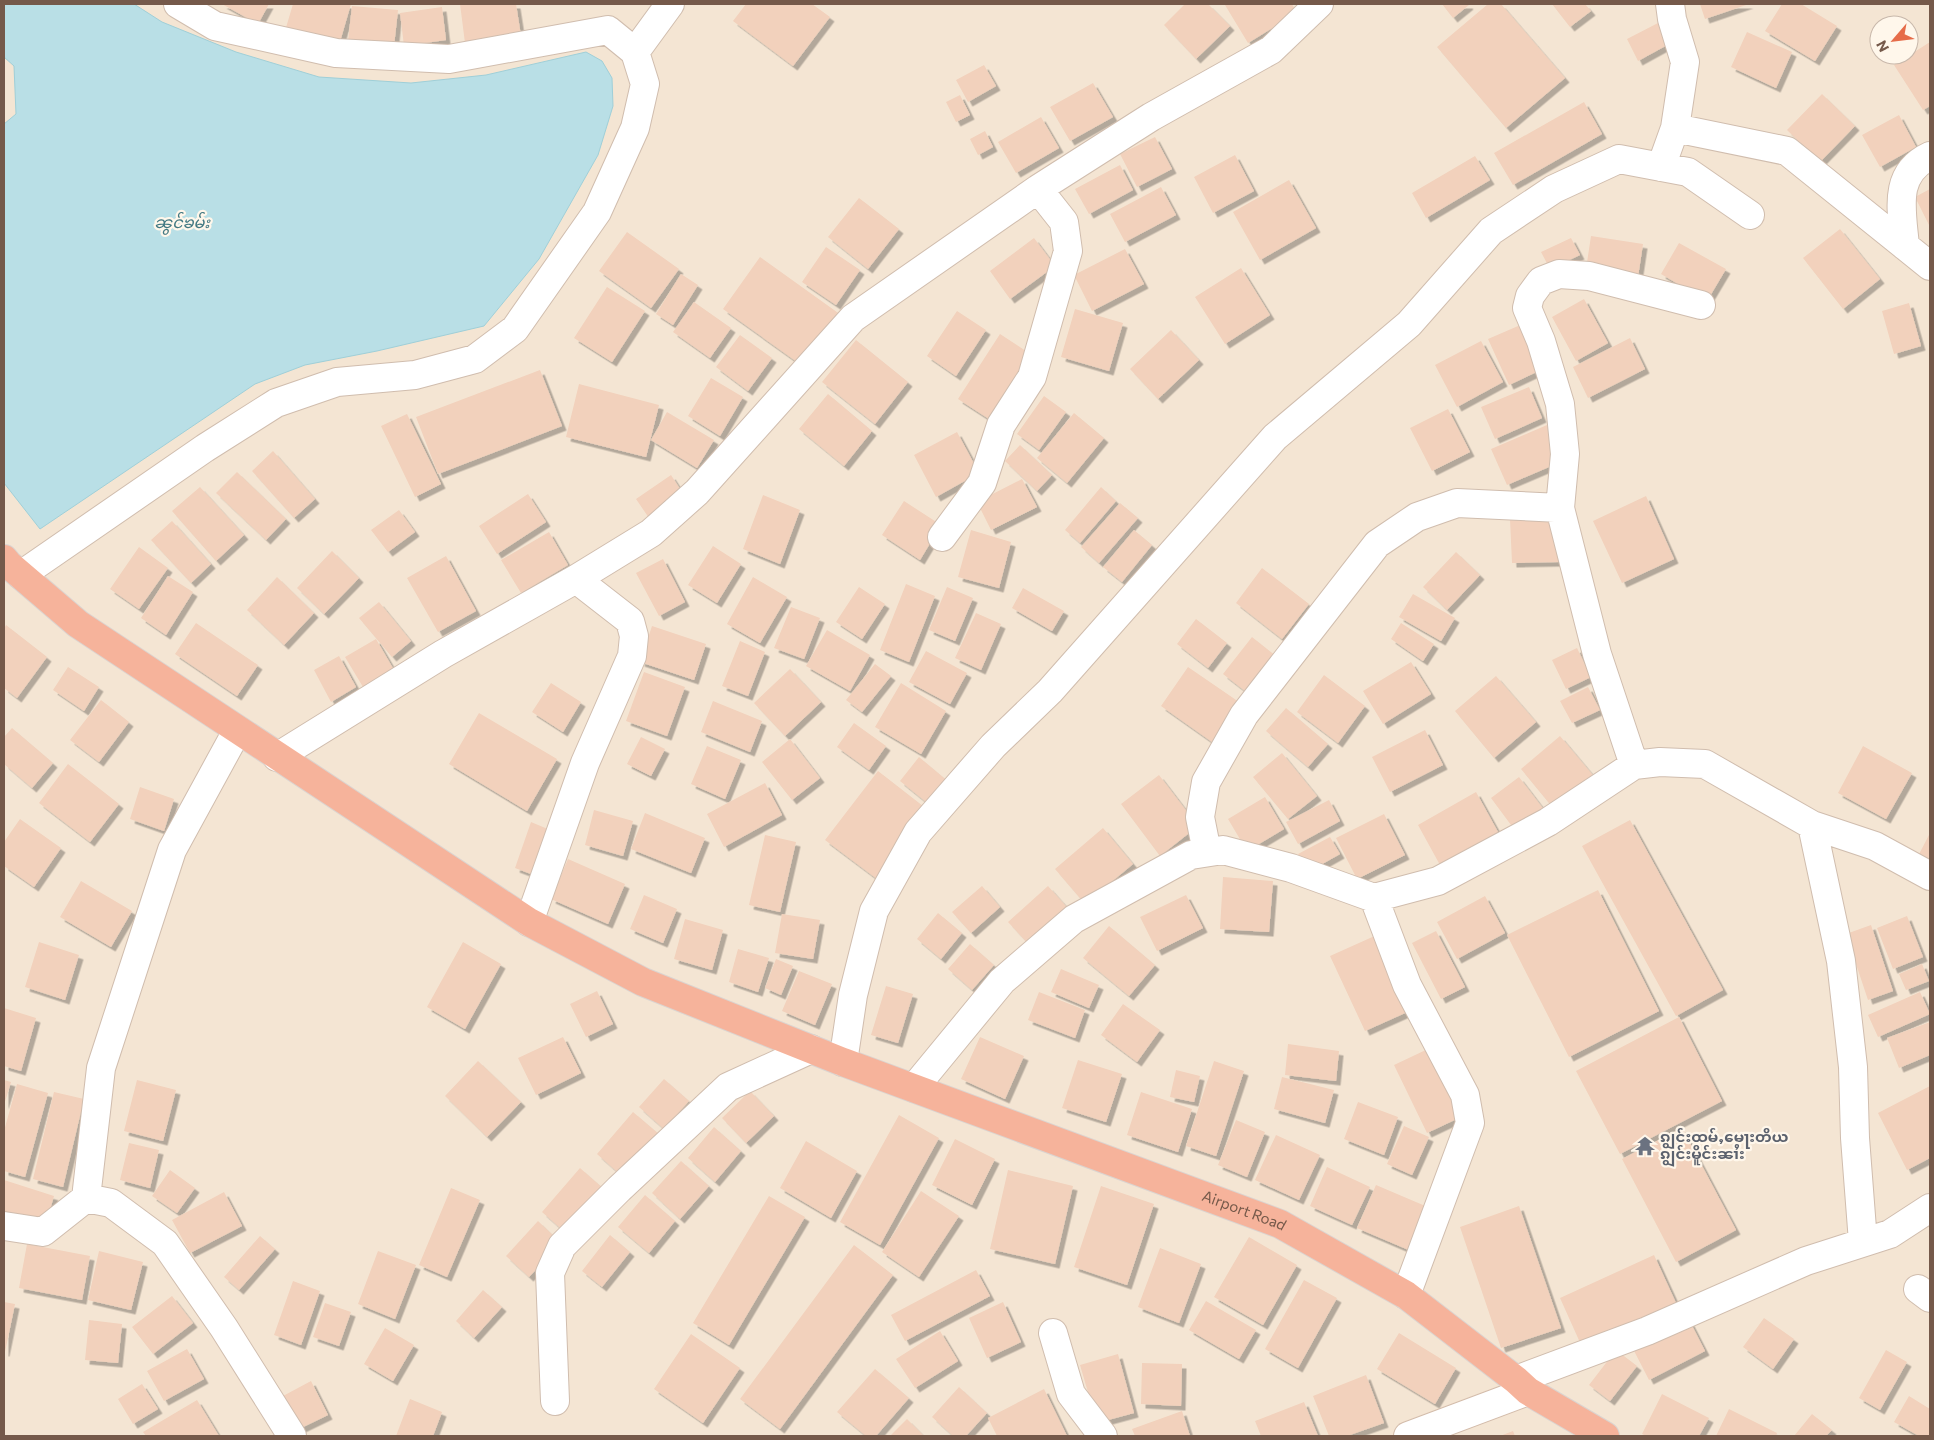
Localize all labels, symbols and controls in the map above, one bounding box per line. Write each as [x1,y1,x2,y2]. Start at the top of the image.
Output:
north arrow [1869,15,1919,65]
text: N [1872,38,1892,55]
water label: ၼွင်ၶမ်း [154,211,211,235]
place label: ၵျွင်းထမ်ႇမေႃးတိယ ၵျွင်းမိူင်းၼၢႆး [1660,1127,1788,1167]
temple icon: ၵျွင်းထမ်ႇမေႃးတိယ ၵျွင်းမိူင်းၼၢႆး [1634,1135,1656,1157]
street label: Airport Road [1200,1186,1290,1234]

